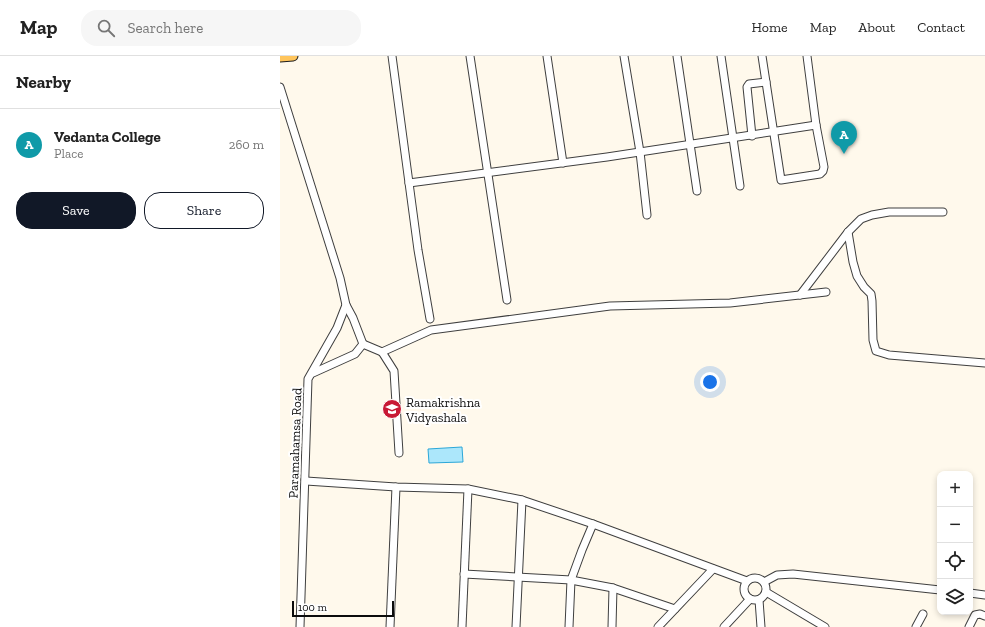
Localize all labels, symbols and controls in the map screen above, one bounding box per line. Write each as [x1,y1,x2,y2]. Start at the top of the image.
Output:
search box [81,10,361,46]
text: Map [20,16,57,39]
icon: search [95,17,117,39]
text: Search here [127,19,203,37]
text: Home [752,19,788,36]
text: Map [810,19,836,36]
text: About [858,19,895,36]
text: Contact [917,19,965,36]
text: Nearby [16,72,71,92]
pin: A [831,121,857,154]
text: Vedanta College [54,128,161,146]
text: A [25,137,33,152]
text: 260 m [229,137,264,152]
text: Place [54,146,83,161]
button: Save [16,192,136,229]
button: Share [144,192,264,229]
your location [700,372,720,392]
street label: Paramahamsa Road [286,387,304,499]
place label: Ramakrishna Vidyashala [405,395,481,425]
school or university icon: Ramakrishna Vidyashala [381,398,403,420]
map controls [937,471,973,615]
button: + [937,471,973,507]
button: − [937,507,973,543]
button: locate [937,543,973,579]
button: layers [937,579,973,615]
scale bar [292,599,394,618]
text: 100 m [298,601,327,614]

